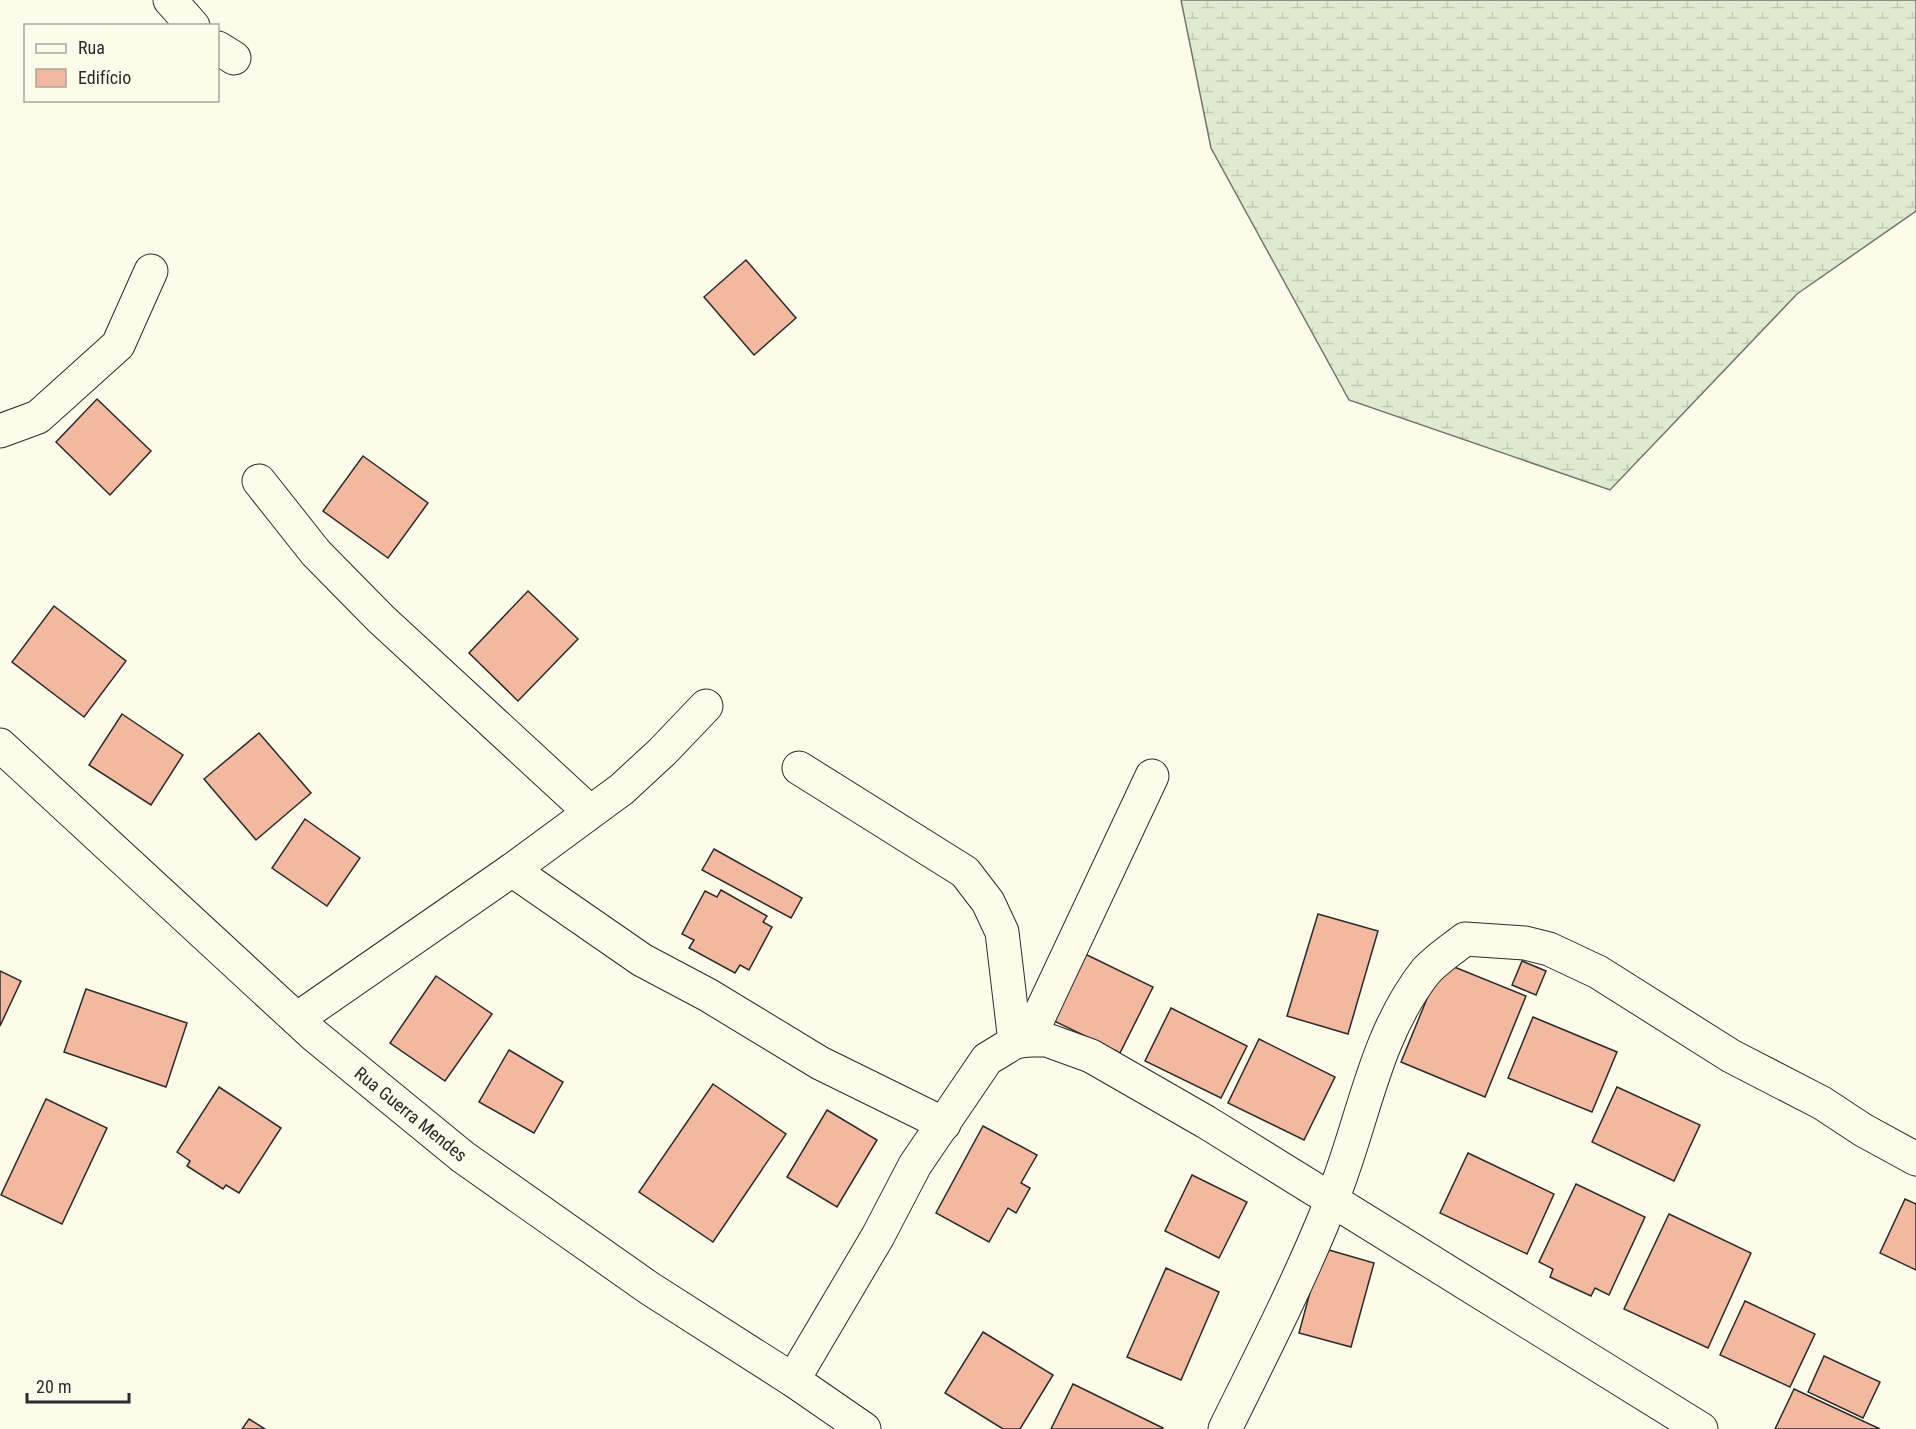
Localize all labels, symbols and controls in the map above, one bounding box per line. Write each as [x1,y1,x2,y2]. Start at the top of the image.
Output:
legend [24,24,219,102]
text: Rua [78,37,105,58]
text: Edifício [78,67,131,88]
street label: Rua Guerra Mendes [351,1062,471,1166]
scale bar [27,1366,129,1404]
text: 20 m [36,1376,71,1397]

